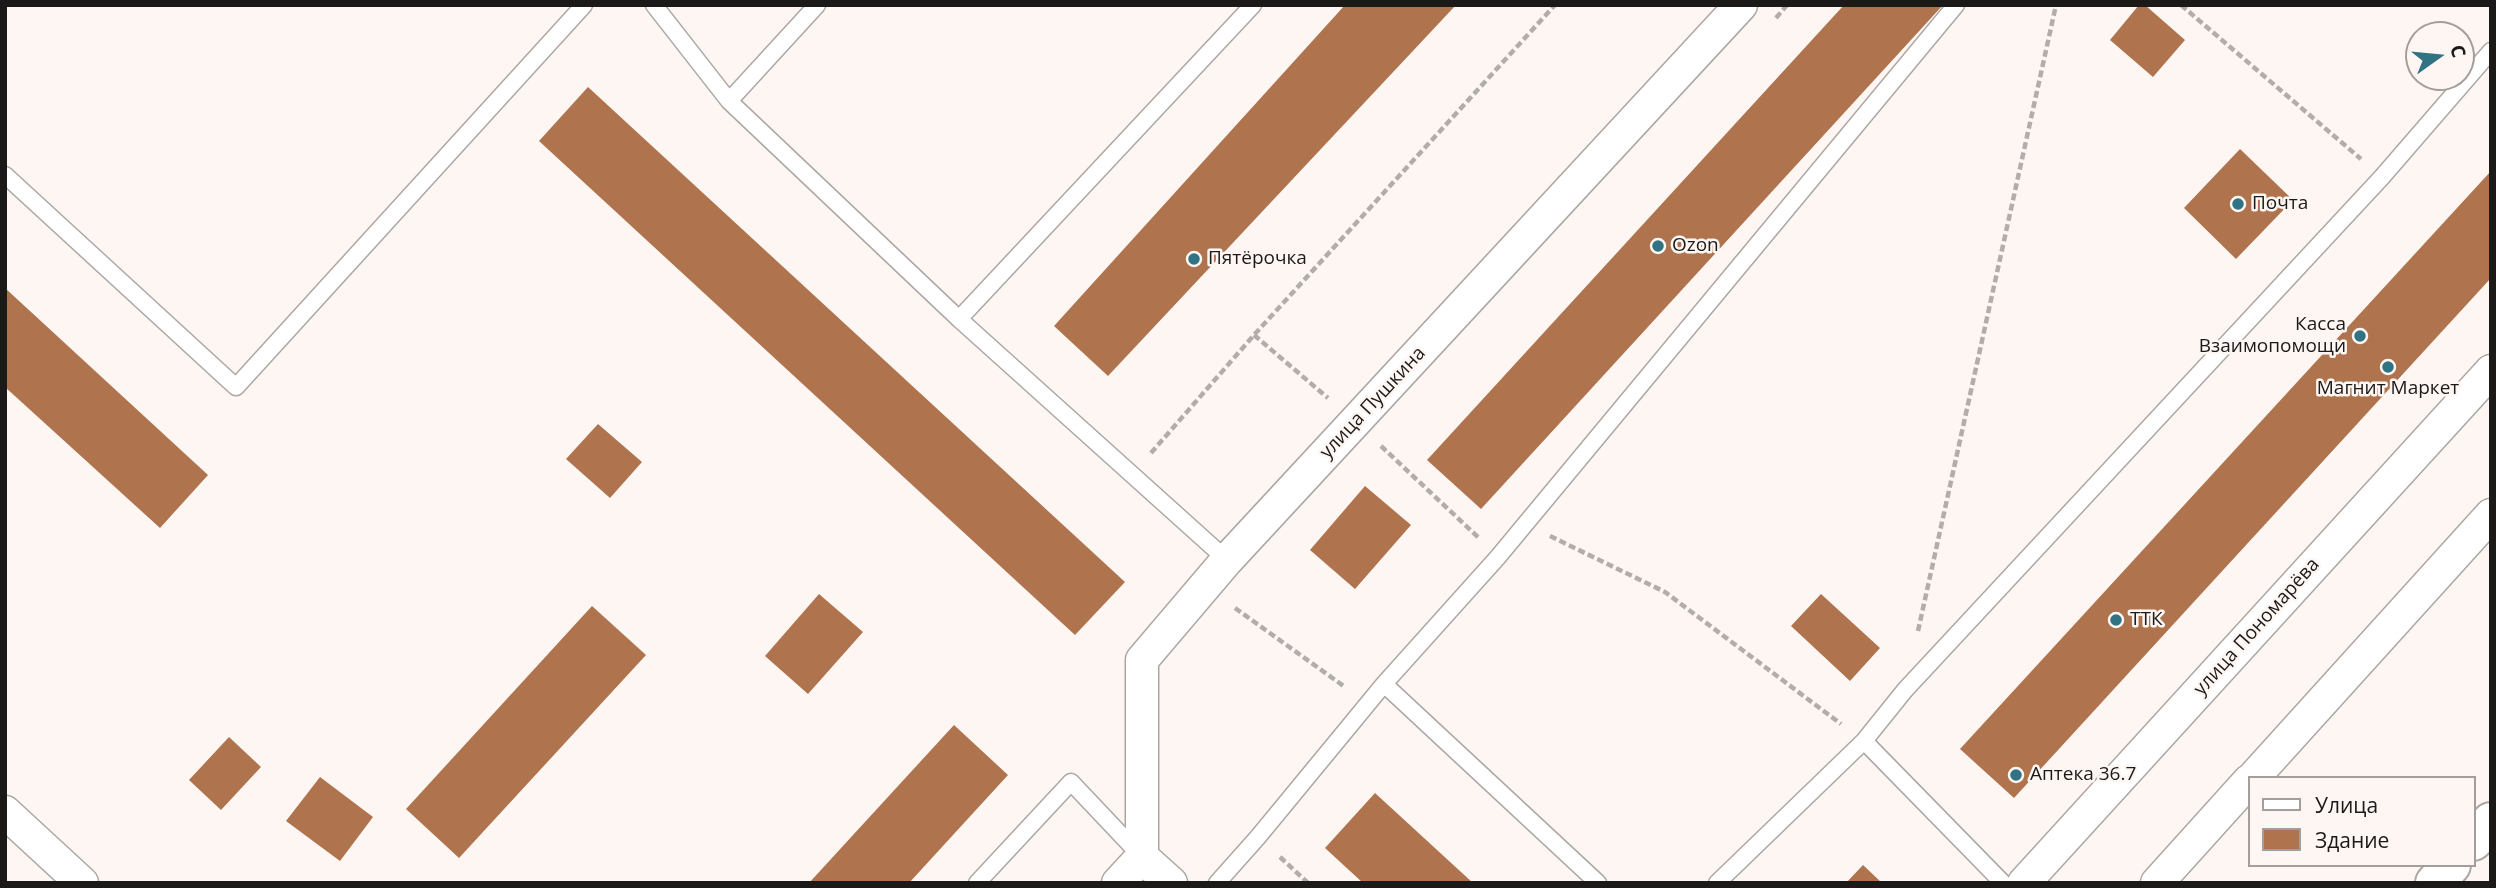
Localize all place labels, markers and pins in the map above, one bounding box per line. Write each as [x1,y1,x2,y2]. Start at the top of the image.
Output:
place label: Почта [2252,193,2308,215]
marker: Почта [2230,196,2246,212]
place label: Ozon [1672,235,1719,257]
marker: Ozon [1650,238,1666,254]
place label: Пятёрочка [1208,248,1307,270]
marker: Пятёрочка [1186,251,1202,267]
place label: Касса Взаимопомощи [2199,314,2346,358]
marker: Касса Взаимопомощи [2352,328,2368,344]
marker: Магнит Маркет [2380,359,2396,375]
place label: Магнит Маркет [2317,378,2459,400]
place label: ТТК [2130,609,2163,631]
marker: ТТК [2108,612,2124,628]
place label: Аптека 36.7 [2030,764,2136,786]
marker: Аптека 36.7 [2008,767,2024,783]

